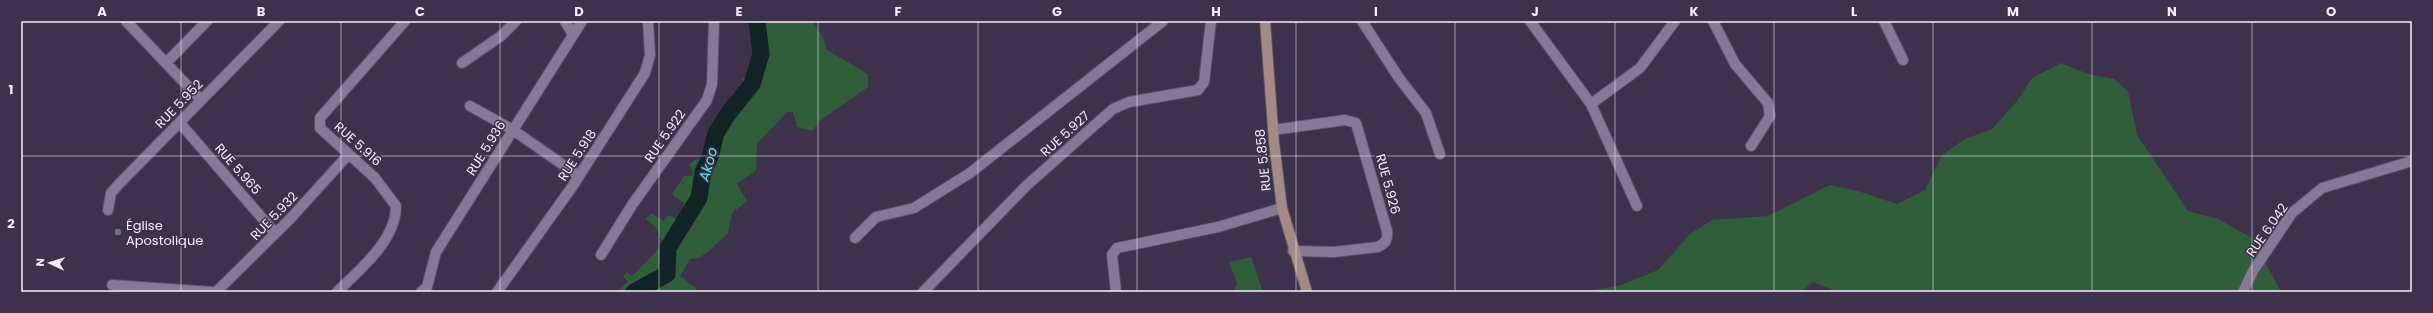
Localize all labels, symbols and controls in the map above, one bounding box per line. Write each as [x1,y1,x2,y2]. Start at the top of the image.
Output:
text: A [97,2,107,21]
text: B [257,2,266,21]
text: C [415,2,425,21]
text: D [574,2,584,21]
text: E [735,2,743,21]
text: F [894,2,902,21]
text: G [1052,2,1062,21]
text: H [1211,2,1221,21]
text: I [1374,2,1378,21]
text: J [1531,2,1539,21]
text: K [1689,2,1699,21]
text: L [1851,2,1857,21]
text: M [2007,2,2019,21]
text: N [2167,2,2177,21]
text: O [2326,2,2336,21]
street label: RUE 5.952 [151,75,207,133]
text: 1 [9,80,13,99]
street label: RUE 5.922 [640,106,690,166]
street label: RUE 5.927 [1036,107,1094,161]
street label: RUE 5.916 [330,117,386,171]
street label: RUE 5.936 [462,117,510,179]
street label: RUE 5.918 [553,125,601,185]
street label: RUE 5.858 [1250,128,1276,192]
street label: RUE 5.965 [210,139,266,199]
water label: Akoo [693,145,722,184]
street label: RUE 5.926 [1371,152,1405,216]
street label: RUE 5.932 [246,187,302,245]
street label: RUE 6.042 [2242,199,2292,261]
text: 2 [7,214,15,233]
place label: Église Apostolique [126,216,203,250]
marker: Église Apostolique [113,227,123,237]
north arrow [30,243,70,283]
text: N [32,258,48,267]

